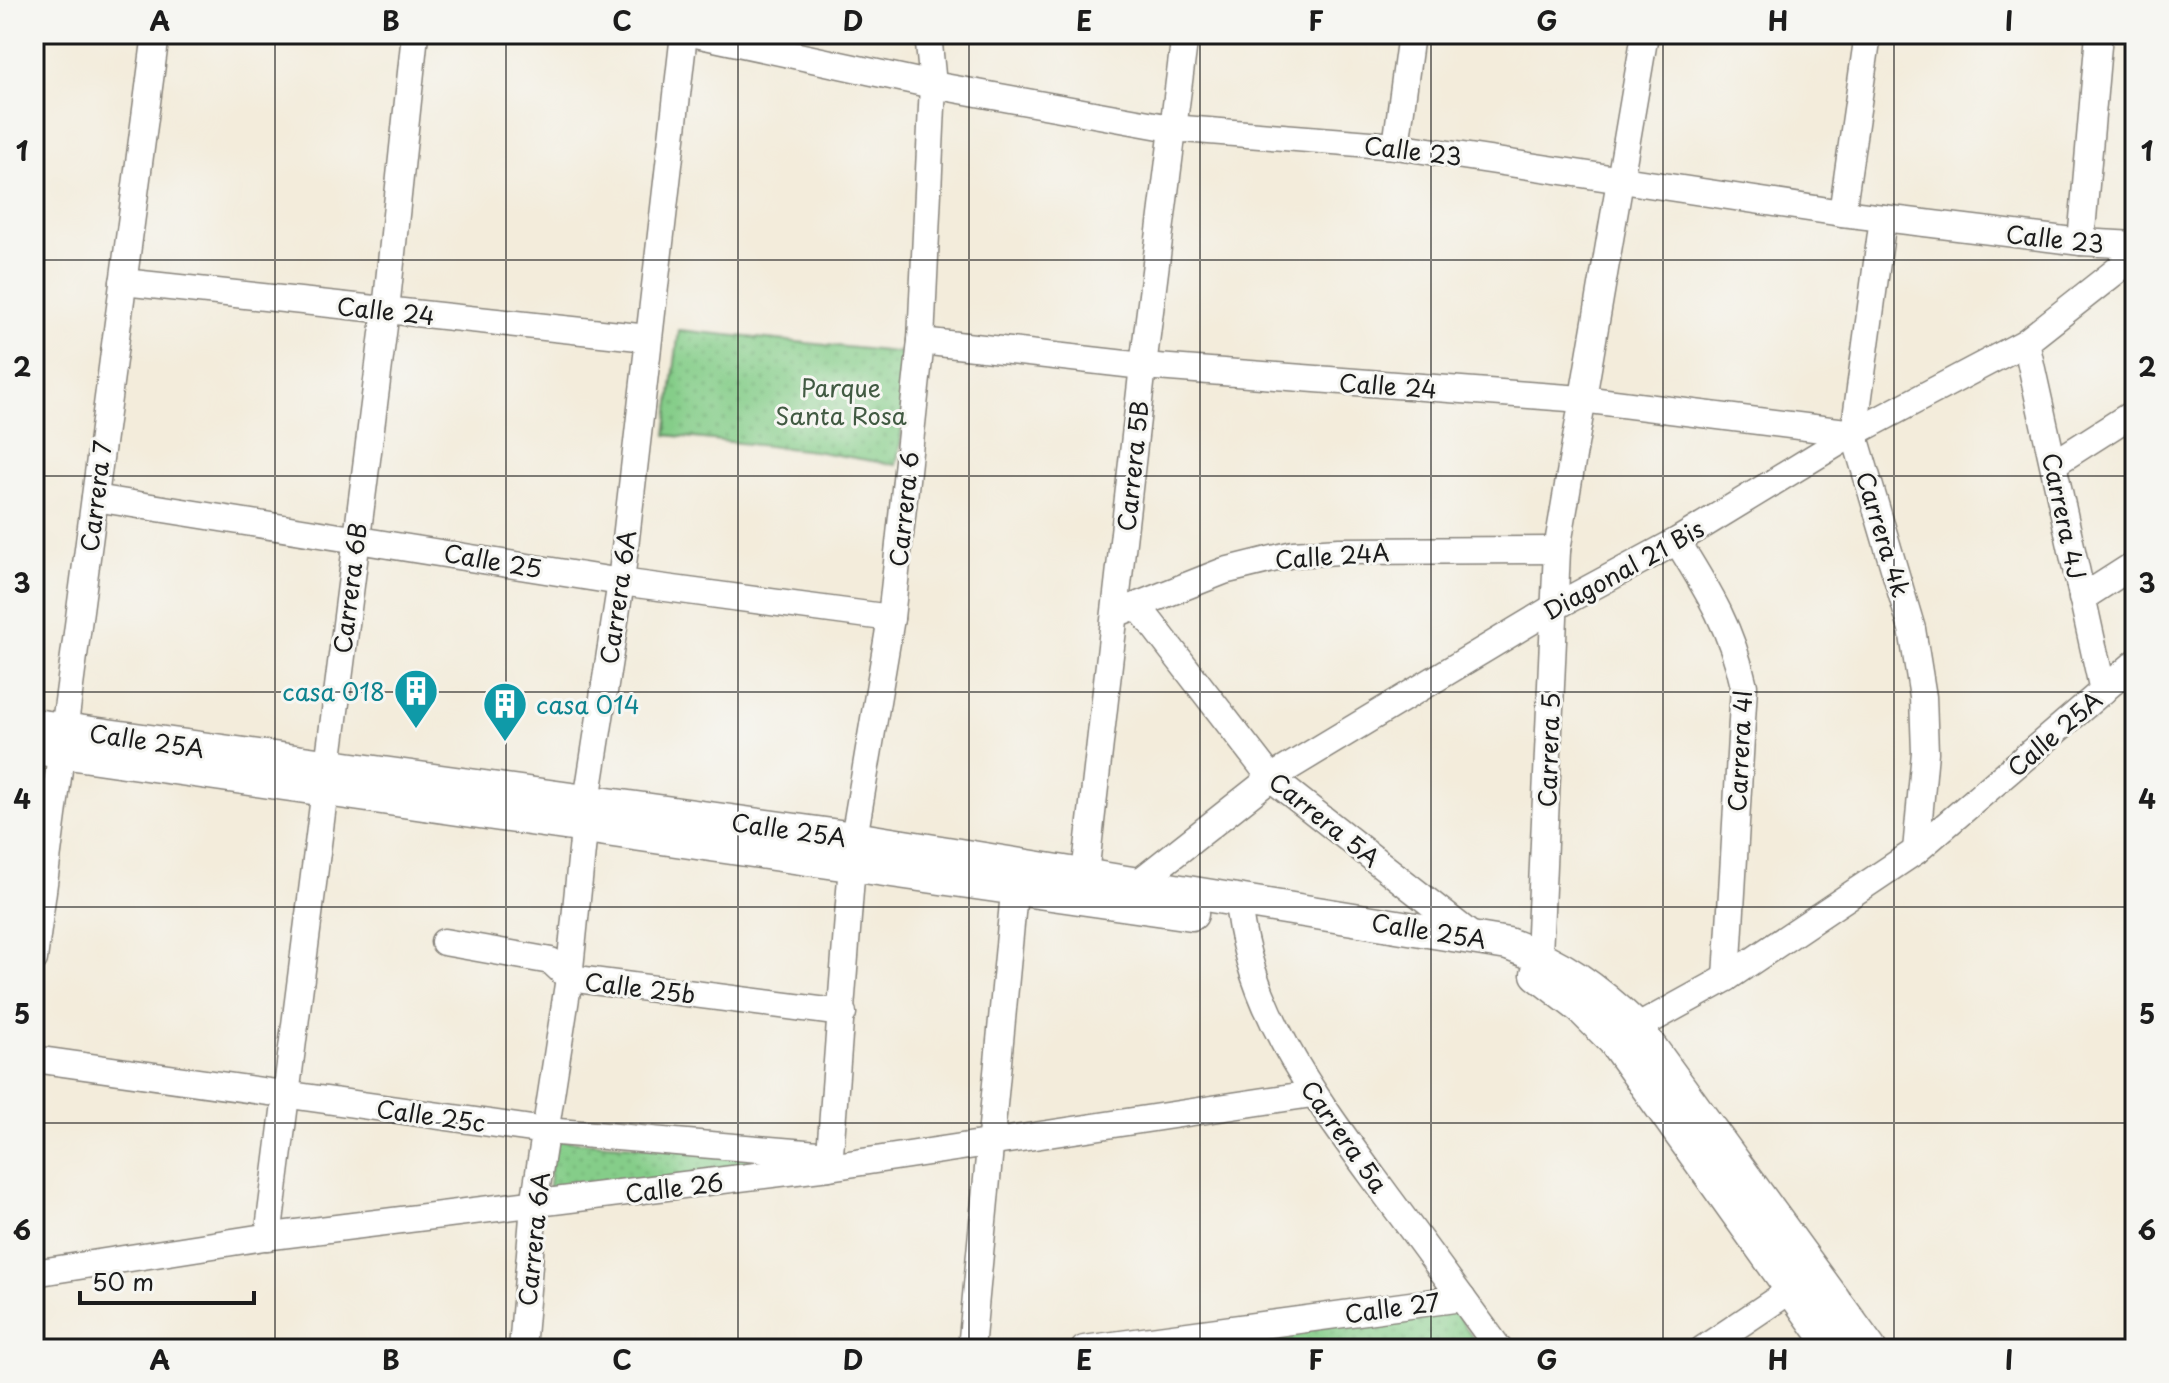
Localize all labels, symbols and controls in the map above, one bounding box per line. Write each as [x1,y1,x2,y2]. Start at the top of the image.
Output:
text: A [150,1,170,40]
text: B [382,1,400,40]
text: C [612,1,632,40]
text: D [843,1,863,40]
text: E [1076,1,1092,40]
text: F [1308,1,1324,40]
text: G [1536,1,1558,40]
text: H [1768,1,1788,40]
text: I [2005,1,2013,40]
street label: Calle 23 [1362,126,1464,174]
text: 1 [16,131,28,170]
text: 1 [2141,131,2153,170]
street label: Calle 23 [2004,215,2106,261]
street label: Calle 24 [335,287,437,333]
text: 2 [13,347,31,386]
text: 2 [2138,347,2156,386]
street label: Calle 24 [1338,364,1438,406]
park label: Parque Santa Rosa [775,369,907,433]
street label: Carrera 5B [1107,399,1157,533]
street label: Carrera 7 [70,438,120,554]
street label: Carrera 4J [2034,449,2096,583]
street label: Carrera 6 [879,450,927,568]
street label: Carrera 4k [1848,467,1920,601]
street label: Diagonal 21 Bis [1536,510,1710,628]
street label: Carrera 6B [323,521,375,655]
street label: Carrera 6A [590,528,644,666]
street label: Calle 24A [1274,533,1390,577]
street label: Calle 25 [441,534,545,586]
text: 3 [13,563,31,602]
text: 3 [2138,563,2156,602]
building icon: casa 018 [392,667,440,730]
place label: casa 018 [282,673,385,709]
building icon: casa 014 [481,680,529,743]
street label: Calle 25A [1999,681,2109,785]
place label: casa 014 [536,686,640,722]
street label: Carrera 4l [1718,689,1760,813]
street label: Carrera 5 [1528,692,1568,808]
street label: Calle 25A [87,714,207,766]
street label: Carrera 5A [1262,763,1388,875]
text: 4 [13,779,31,818]
text: 4 [2138,779,2156,818]
street label: Calle 25A [729,803,849,855]
street label: Calle 25A [1369,903,1489,957]
street label: Calle 25b [582,962,698,1012]
text: 5 [14,994,30,1033]
text: 5 [2139,994,2155,1033]
street label: Carrera 5a [1293,1072,1397,1200]
street label: Calle 25c [374,1090,488,1140]
street label: Calle 26 [623,1163,725,1211]
street label: Carrera 6A [508,1170,558,1308]
text: 6 [13,1210,31,1249]
text: 6 [2138,1210,2156,1249]
scale bar [80,1255,254,1305]
text: 50 m [92,1263,154,1299]
street label: Calle 27 [1342,1282,1442,1332]
text: A [150,1340,170,1379]
text: B [382,1340,400,1379]
text: C [612,1340,632,1379]
text: D [843,1340,863,1379]
text: E [1076,1340,1092,1379]
text: F [1308,1340,1324,1379]
text: G [1536,1340,1558,1379]
text: H [1768,1340,1788,1379]
text: I [2005,1340,2013,1379]

